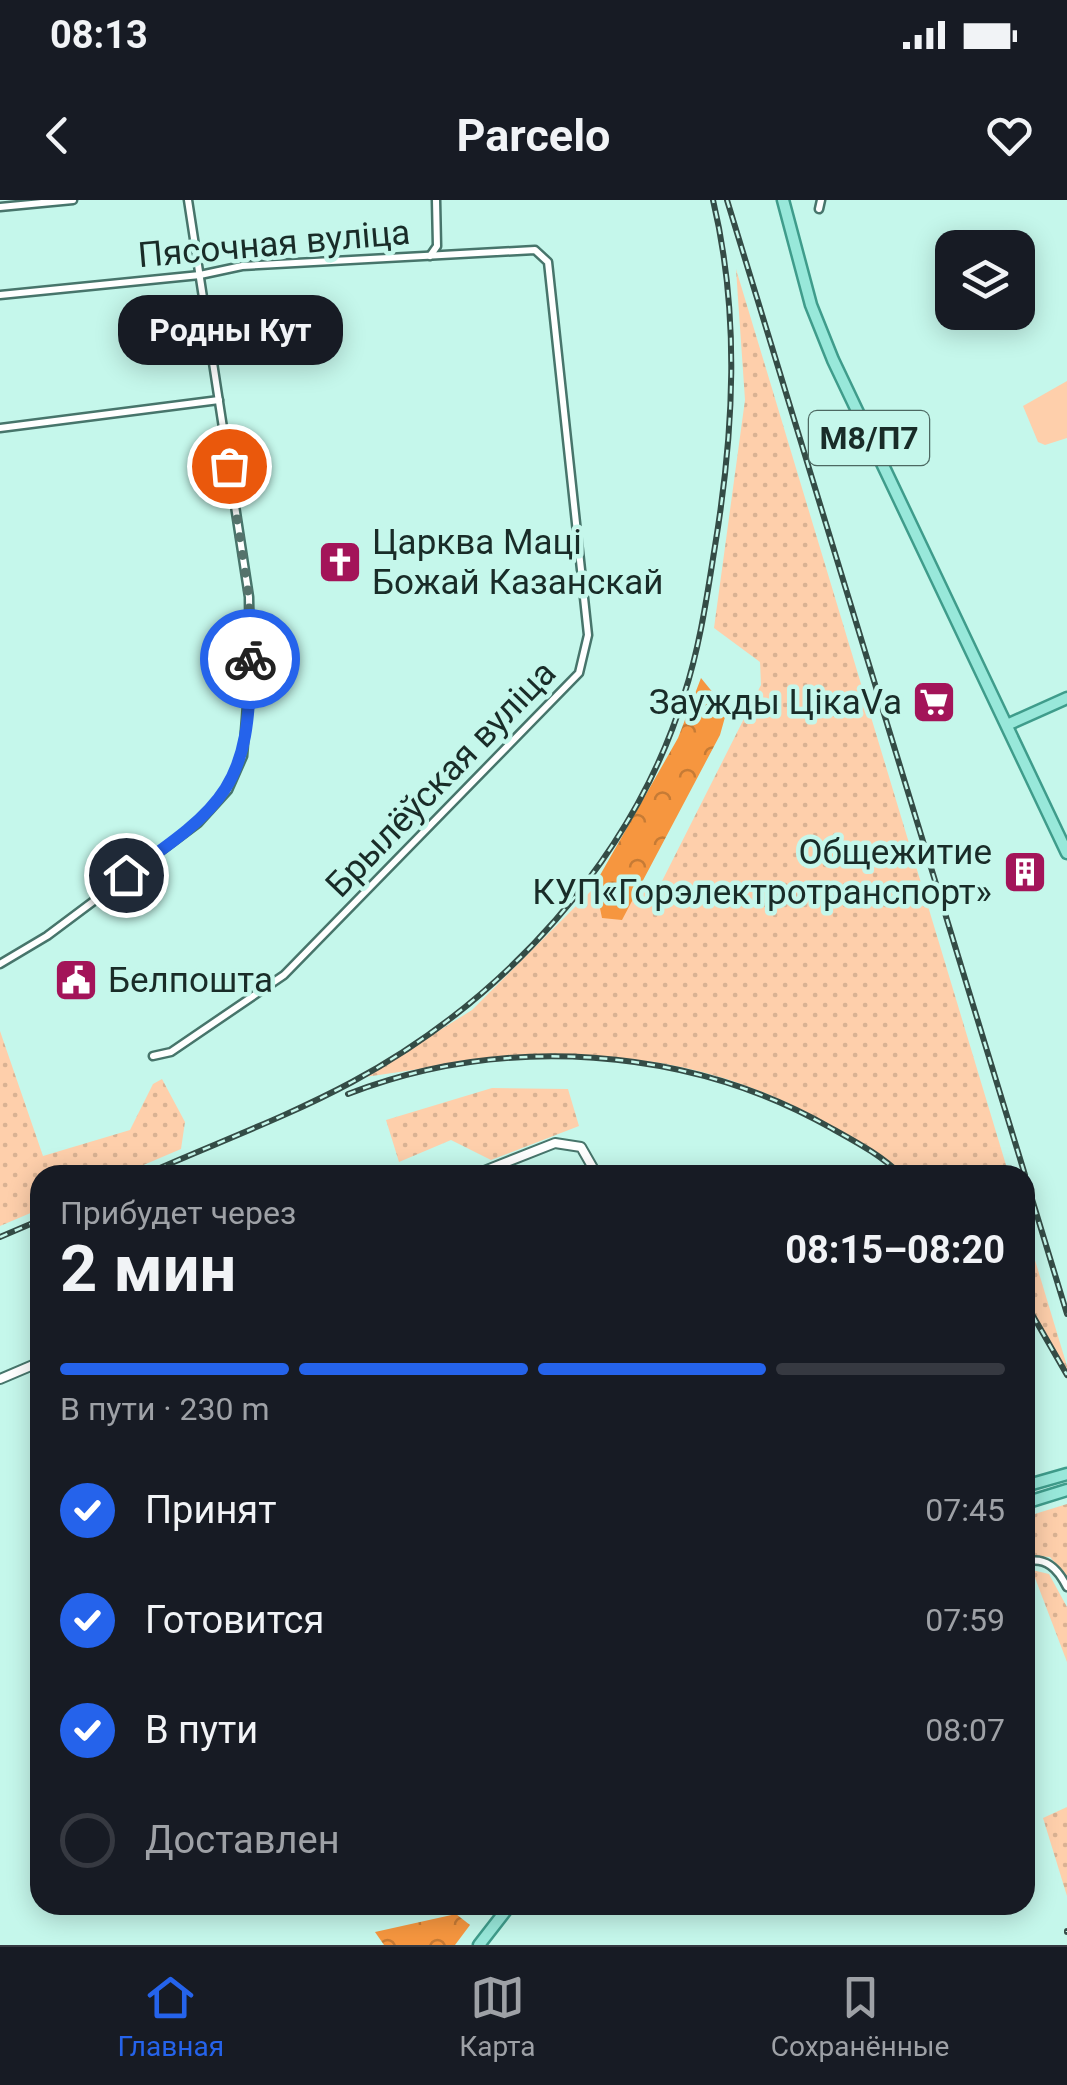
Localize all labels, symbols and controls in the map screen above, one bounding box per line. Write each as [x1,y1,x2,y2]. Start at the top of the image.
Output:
text: 08:13 [50,13,148,57]
icon: back [30,108,85,163]
icon: heart [982,108,1037,163]
text: Parcelo [457,109,610,162]
street label: Пясочная вуліца [136,212,412,276]
map controls [935,230,1035,330]
button: layers [935,230,1035,330]
callout: Родны Кут [116,296,342,366]
text: Родны Кут [149,311,312,349]
road number: М8/П7 [809,411,929,465]
pin [187,424,272,509]
icon: bag [202,439,257,494]
place label: Царква Маці Божай Казанскай [372,522,663,603]
church icon: Царква Маці Божай Казанскай [317,539,363,585]
courier [200,609,300,709]
icon: bike [223,632,278,687]
street label: Брылёўская вуліца [318,652,564,906]
supermarket icon: Заужды ЦікаVа [911,679,957,725]
place label: Заужды ЦікаVа [649,682,902,723]
place label: Общежитие КУП«Горэлектротранспорт» [532,832,992,913]
pin [84,833,169,918]
icon: home [99,848,154,903]
building icon: Общежитие КУП«Горэлектротранспорт» [1002,849,1048,895]
public building icon: Белпошта [53,957,99,1003]
place label: Белпошта [108,960,273,1001]
text: Прибудет через [60,1194,296,1232]
text: 08:15–08:20 [785,1228,1005,1272]
text: 2 мин [60,1231,236,1307]
text: В пути · 230 m [60,1390,270,1428]
icon: check [60,1483,115,1538]
text: Принят [145,1488,276,1532]
text: 07:45 [925,1491,1005,1529]
icon: check [60,1593,115,1648]
text: Готовится [145,1598,324,1642]
text: 07:59 [925,1601,1005,1639]
icon: check [60,1703,115,1758]
text: В пути [145,1708,258,1752]
text: 08:07 [925,1711,1005,1749]
text: Доставлен [145,1818,340,1862]
tab: Главная [118,1970,224,2063]
tab: Карта [459,1970,536,2063]
tab: Сохранённые [771,1970,949,2063]

